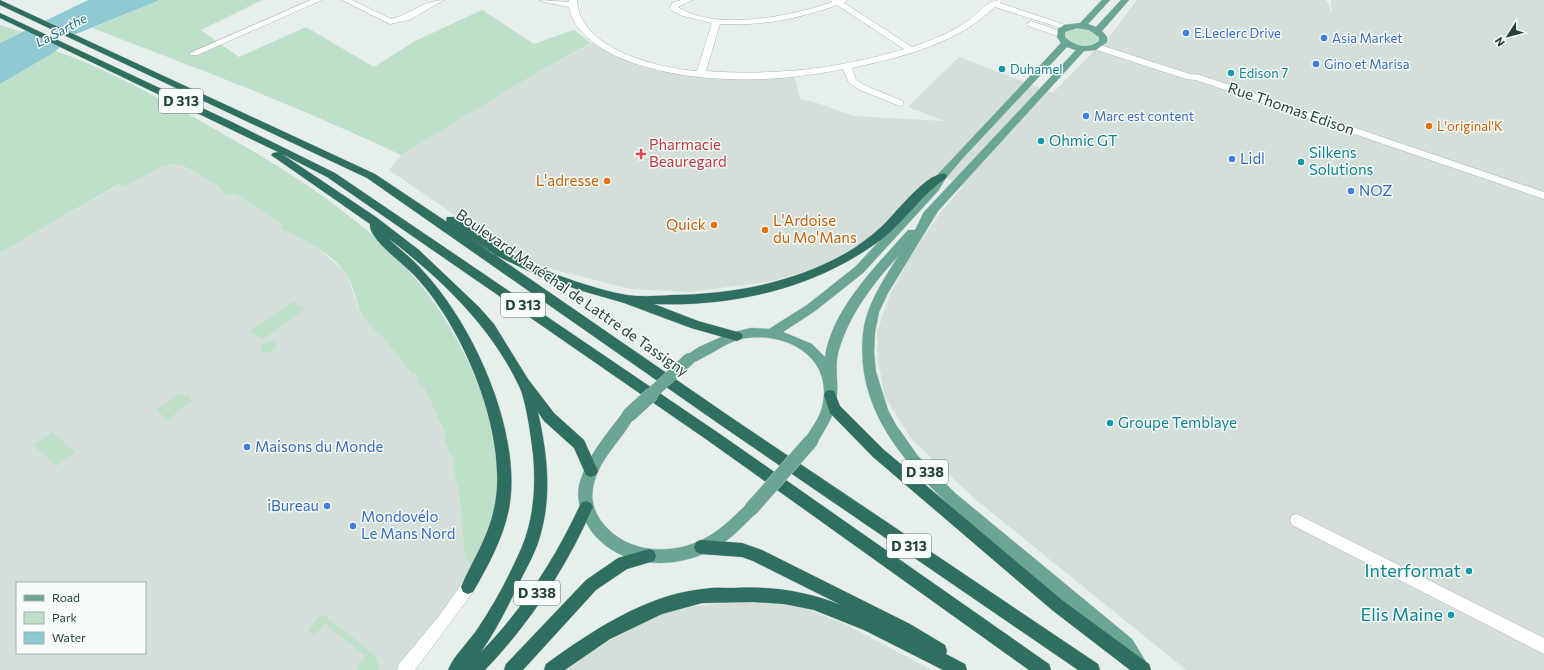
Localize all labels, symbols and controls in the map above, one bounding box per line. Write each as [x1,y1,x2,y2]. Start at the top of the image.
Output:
water label: La Sarthe [33,10,90,50]
north arrow [1488,16,1528,56]
place label: E.Leclerc Drive [1194,25,1281,41]
marker: E.Leclerc Drive [1181,28,1191,38]
place label: Asia Market [1332,30,1403,46]
marker: Asia Market [1319,33,1329,43]
text: N [1492,35,1507,49]
place label: Gino et Marisa [1324,56,1410,72]
marker: Gino et Marisa [1311,59,1321,69]
place label: Duhamel [1010,61,1063,77]
marker: Duhamel [997,64,1007,74]
place label: Edison 7 [1239,65,1288,81]
marker: Edison 7 [1226,68,1236,78]
street label: Rue Thomas Edison [1226,78,1357,138]
road number: D 313 [159,89,203,113]
place label: Marc est content [1094,108,1194,124]
marker: Marc est content [1081,111,1091,121]
place label: L'original'K [1437,118,1503,134]
marker: L'original'K [1424,121,1434,131]
place label: Ohmic GT [1049,131,1118,149]
place label: Pharmacie Beauregard [649,135,727,170]
marker: Ohmic GT [1036,136,1046,146]
place label: Silkens Solutions [1309,143,1374,178]
marker: Pharmacie Beauregard [636,149,646,159]
place label: Lidl [1240,149,1265,167]
marker: Lidl [1227,154,1237,164]
marker: Silkens Solutions [1296,157,1306,167]
place label: L'adresse [536,171,599,189]
marker: L'adresse [602,176,612,186]
place label: NOZ [1359,181,1392,199]
marker: NOZ [1346,186,1356,196]
street label: Boulevard Maréchal de Lattre de Tassigny [453,205,692,380]
place label: L'Ardoise du Mo'Mans [773,211,857,246]
place label: Quick [666,215,706,233]
marker: Quick [709,220,719,230]
marker: L'Ardoise du Mo'Mans [760,225,770,235]
road number: D 313 [501,293,545,317]
place label: Groupe Temblaye [1118,413,1237,431]
marker: Groupe Temblaye [1105,418,1115,428]
place label: Maisons du Monde [255,437,383,455]
marker: Maisons du Monde [242,442,252,452]
road number: D 338 [902,460,948,484]
place label: iBureau [267,496,319,514]
marker: iBureau [322,501,332,511]
place label: Mondovélo Le Mans Nord [361,507,455,542]
marker: Mondovélo Le Mans Nord [348,521,358,531]
road number: D 313 [887,534,931,558]
place label: Interformat [1365,559,1461,581]
marker: Interformat [1464,566,1474,576]
road number: D 338 [514,581,560,605]
legend [16,582,146,654]
text: Road [52,590,80,604]
place label: Elis Maine [1361,603,1443,625]
text: Park [52,610,78,624]
marker: Elis Maine [1446,610,1456,620]
text: Water [52,630,86,644]

